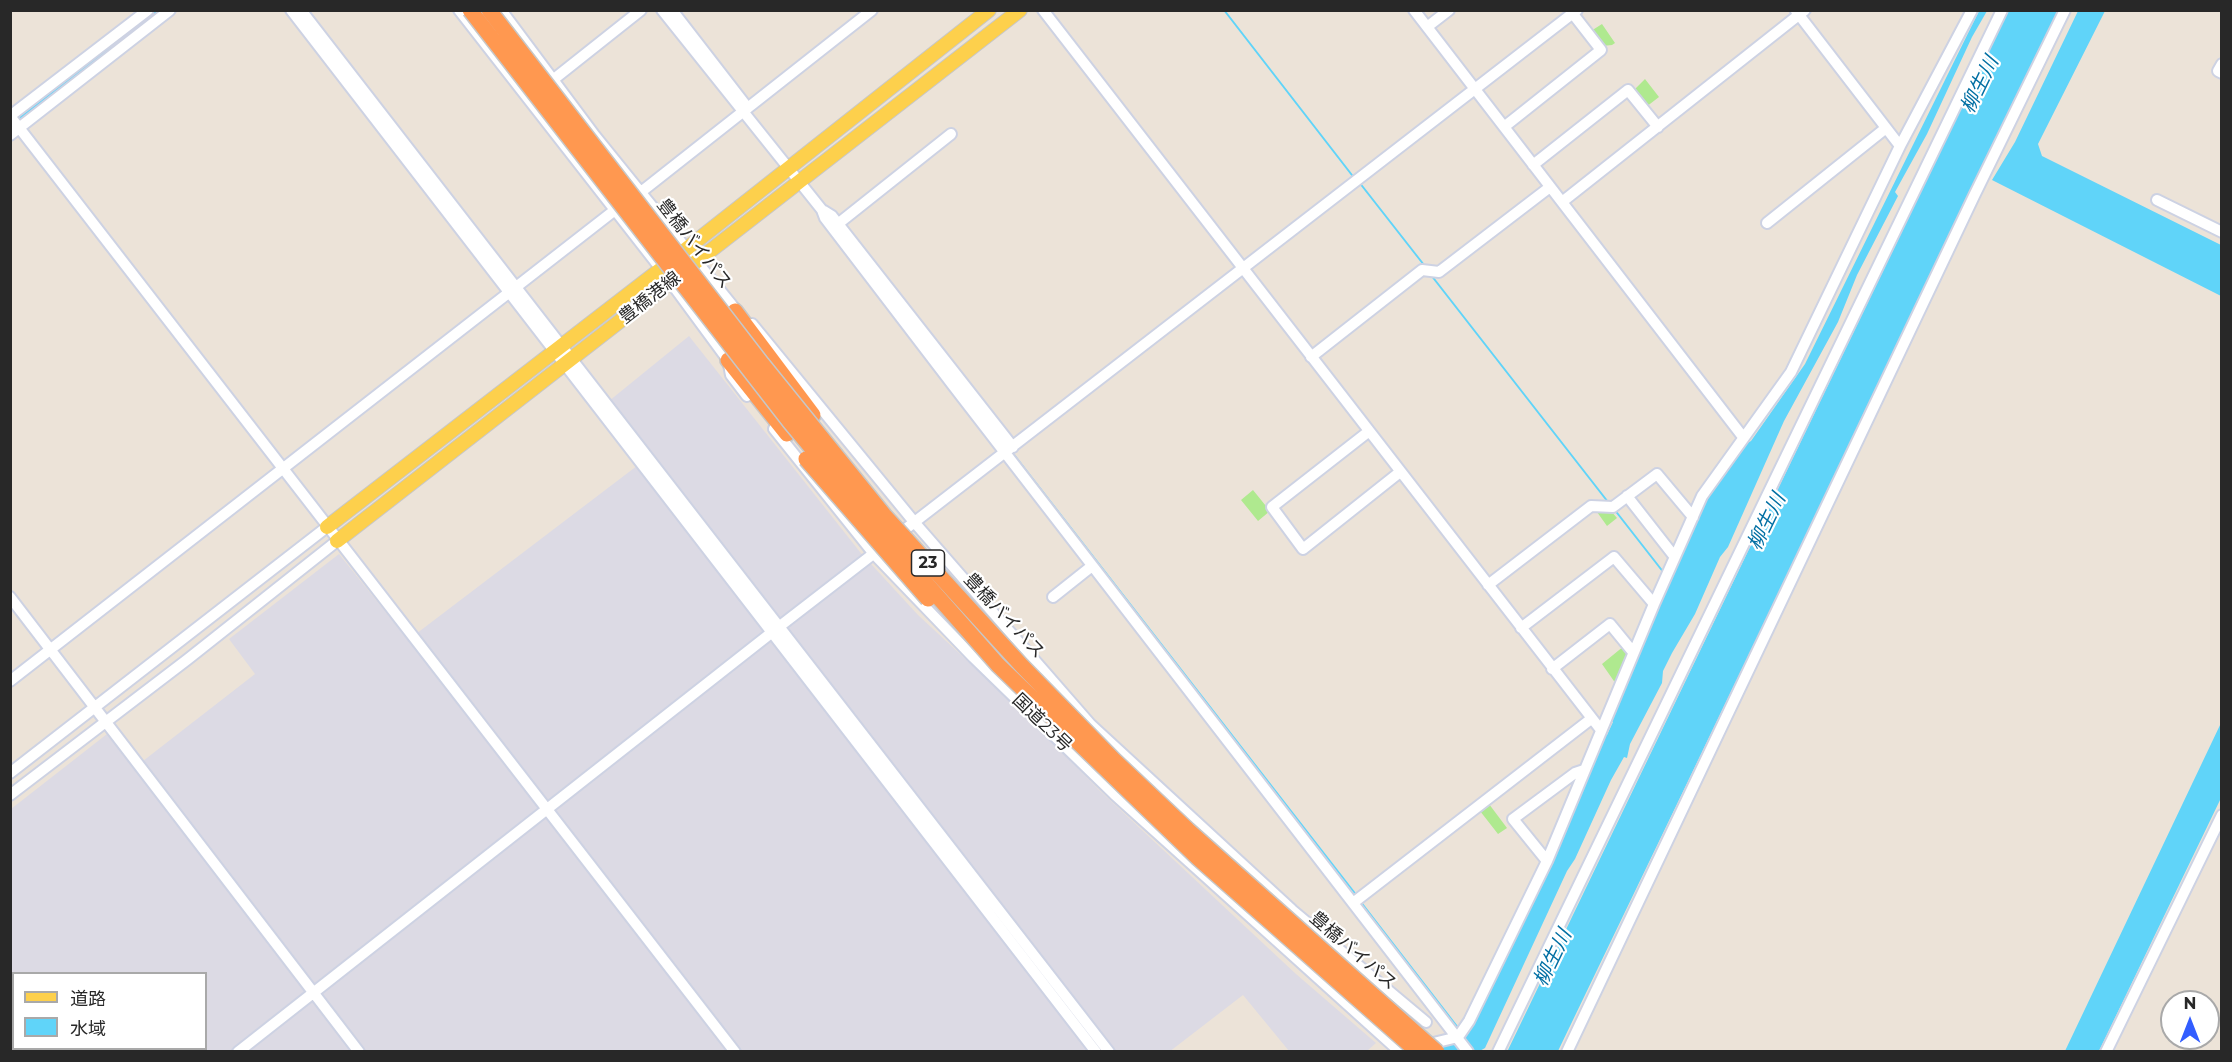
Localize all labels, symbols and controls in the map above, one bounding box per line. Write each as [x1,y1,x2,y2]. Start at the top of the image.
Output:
water label: 柳生川 [1956,53,2004,117]
street label: 豊橋バイパス [652,195,736,293]
street label: 豊橋港線 [615,267,685,329]
water label: 柳生川 [1743,490,1791,554]
road number: 23 [912,550,944,576]
street label: 豊橋バイパス [959,569,1049,663]
street label: 国道23号 [1008,689,1076,757]
street label: 豊橋バイパス [1305,907,1401,995]
water label: 柳生川 [1529,926,1577,990]
legend [12,972,207,1050]
text: 道路 [70,988,106,1010]
north arrow [2160,990,2220,1050]
text: N [2184,994,2196,1013]
text: 水域 [70,1018,106,1040]

